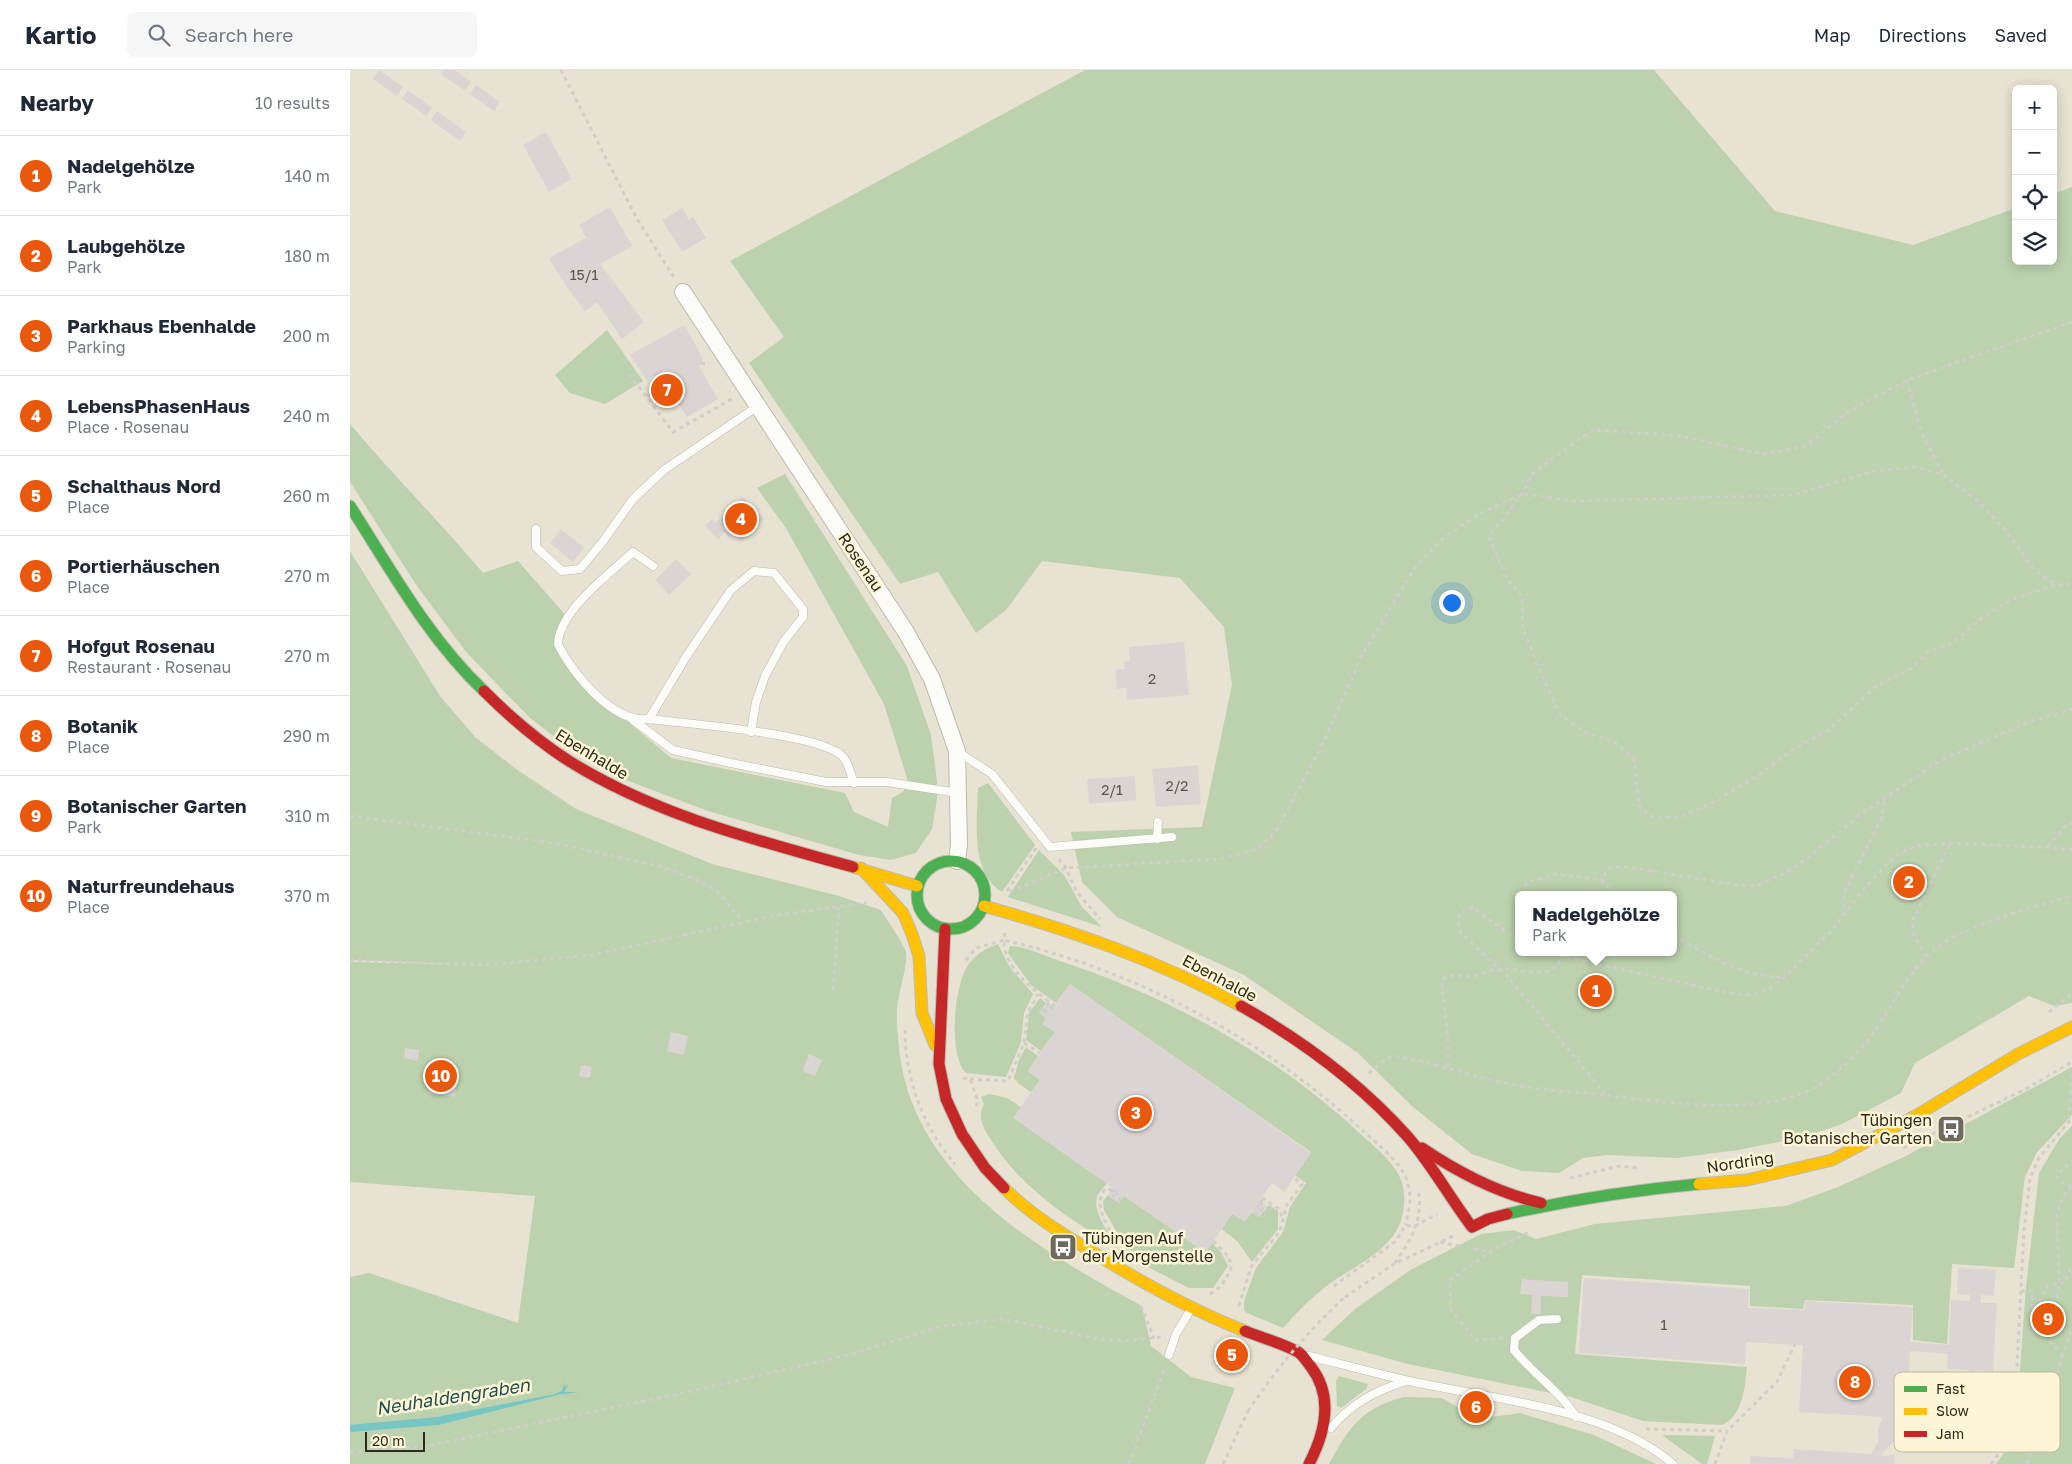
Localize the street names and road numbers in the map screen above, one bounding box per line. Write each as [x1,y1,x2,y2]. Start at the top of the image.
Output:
street label: Rosenau [834,529,888,595]
street label: Ebenhalde [552,724,632,784]
street label: Ebenhalde [1179,950,1261,1006]
street label: Nordring [1705,1147,1775,1177]

